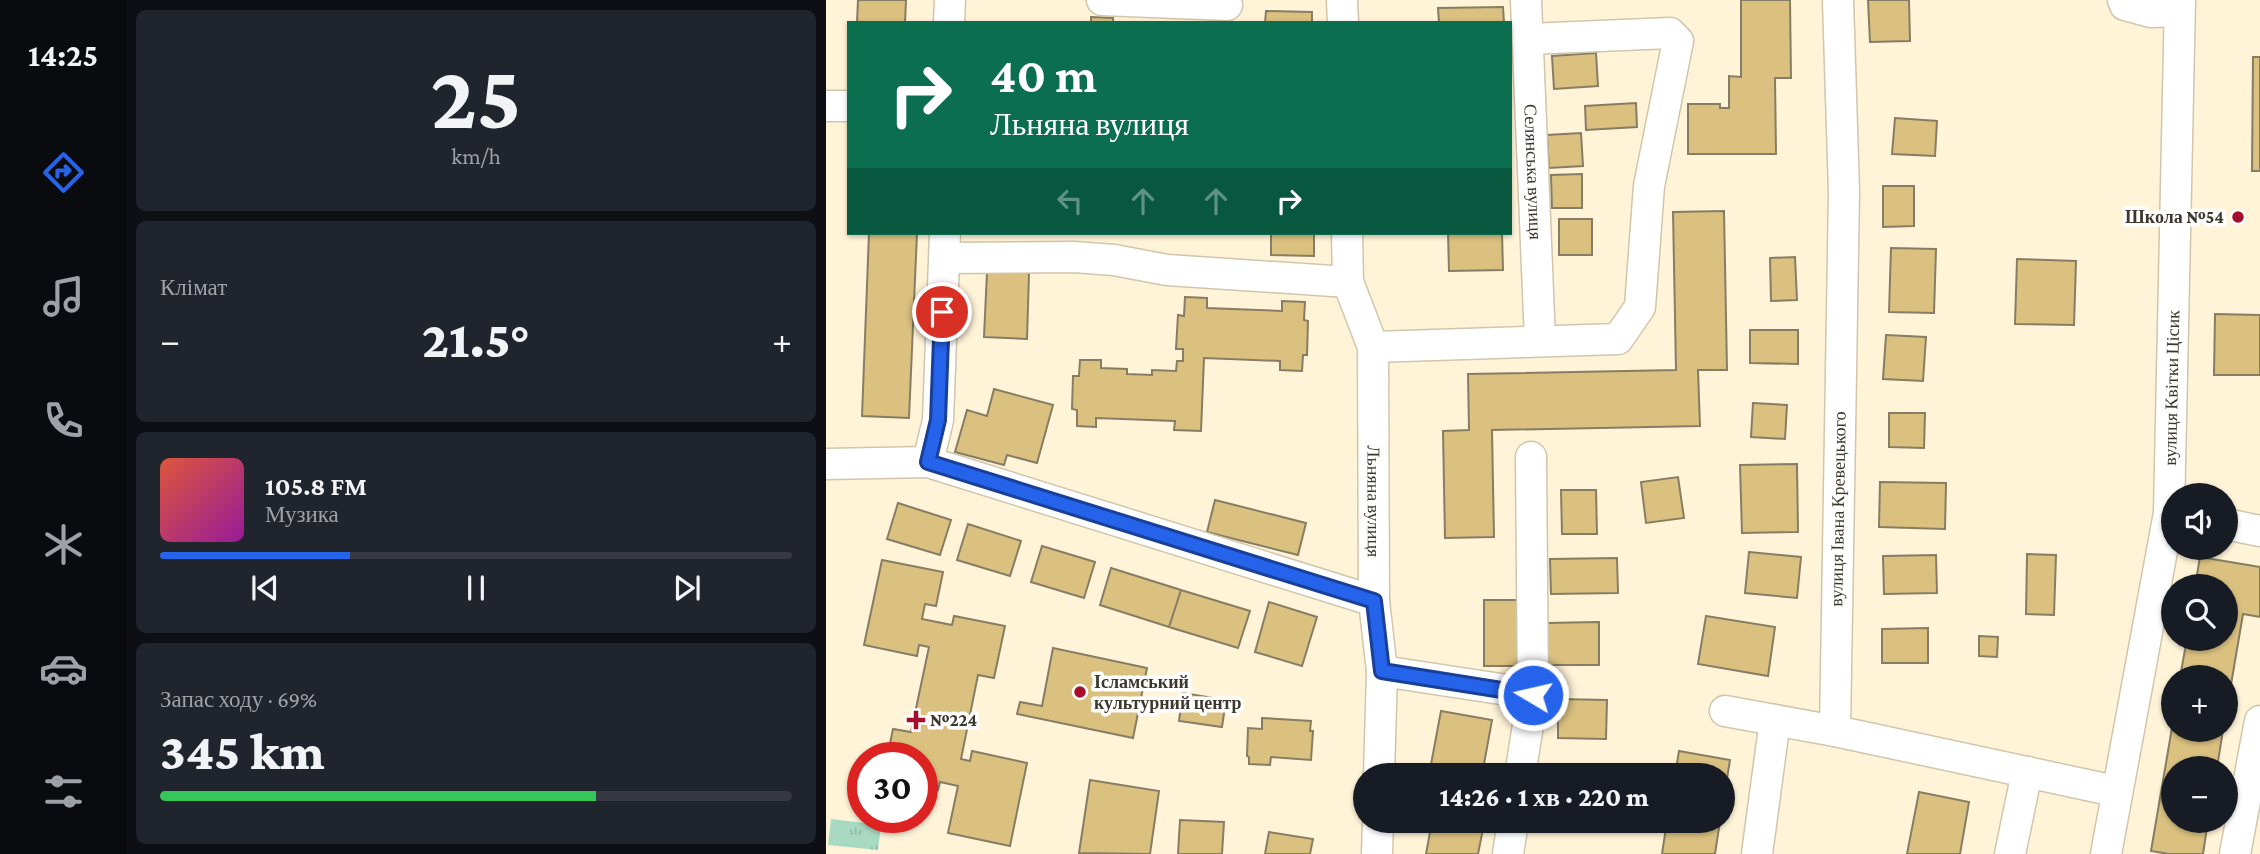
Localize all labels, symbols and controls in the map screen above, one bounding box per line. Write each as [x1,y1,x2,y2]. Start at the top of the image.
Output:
text: 14:25 [28,37,98,73]
text: 25 [431,46,522,148]
text: 40 m [990,48,1097,103]
icon: right [875,49,966,140]
street label: Селянська вулиця [1520,104,1546,240]
text: Льняна вулиця [990,106,1189,142]
text: km/h [451,143,501,169]
icon: directions [39,148,88,197]
icon: left [1051,182,1089,220]
icon: ahead [1124,182,1162,220]
icon: ahead [1197,182,1235,220]
icon: right [1270,182,1308,220]
place label: Школа №54 [2125,207,2224,227]
marker: Школа №54 [2230,209,2246,225]
icon: music [39,272,88,321]
text: Клімат [160,274,227,300]
pin [912,282,972,342]
icon: arrive [923,293,961,331]
text: 21.5° [422,310,530,368]
street label: вулиця Квітки Цісик [2160,310,2183,466]
text: − [160,319,180,361]
text: + [772,319,792,361]
icon: phone [39,396,88,445]
street label: вулиця Івана Кревецького [1826,411,1850,607]
street label: Льняна вулиця [1363,445,1384,557]
text: 105.8 FM [265,472,367,501]
map controls [2161,483,2238,833]
button: sound [2161,483,2238,560]
text: Музика [265,501,339,527]
icon: climate [39,520,88,569]
icon: previous [246,569,284,607]
icon: pause [457,569,495,607]
icon: next [668,569,706,607]
button: search [2161,574,2238,651]
icon: car [39,644,88,693]
position arrow [1496,658,1570,732]
button: + [2161,665,2238,742]
place label: Ісламський культурний центр [1094,672,1242,713]
marker: Ісламський культурний центр [1072,684,1088,700]
text: Запас ходу · 69% [160,686,317,712]
place label: №224 [930,710,978,730]
marker: №224 [908,712,924,728]
text: 345 km [160,722,324,780]
speed limit sign: 30 [847,742,938,833]
button: − [2161,756,2238,833]
icon: filters [39,767,88,816]
text: 14:26 · 1 хв · 220 m [1439,783,1649,812]

